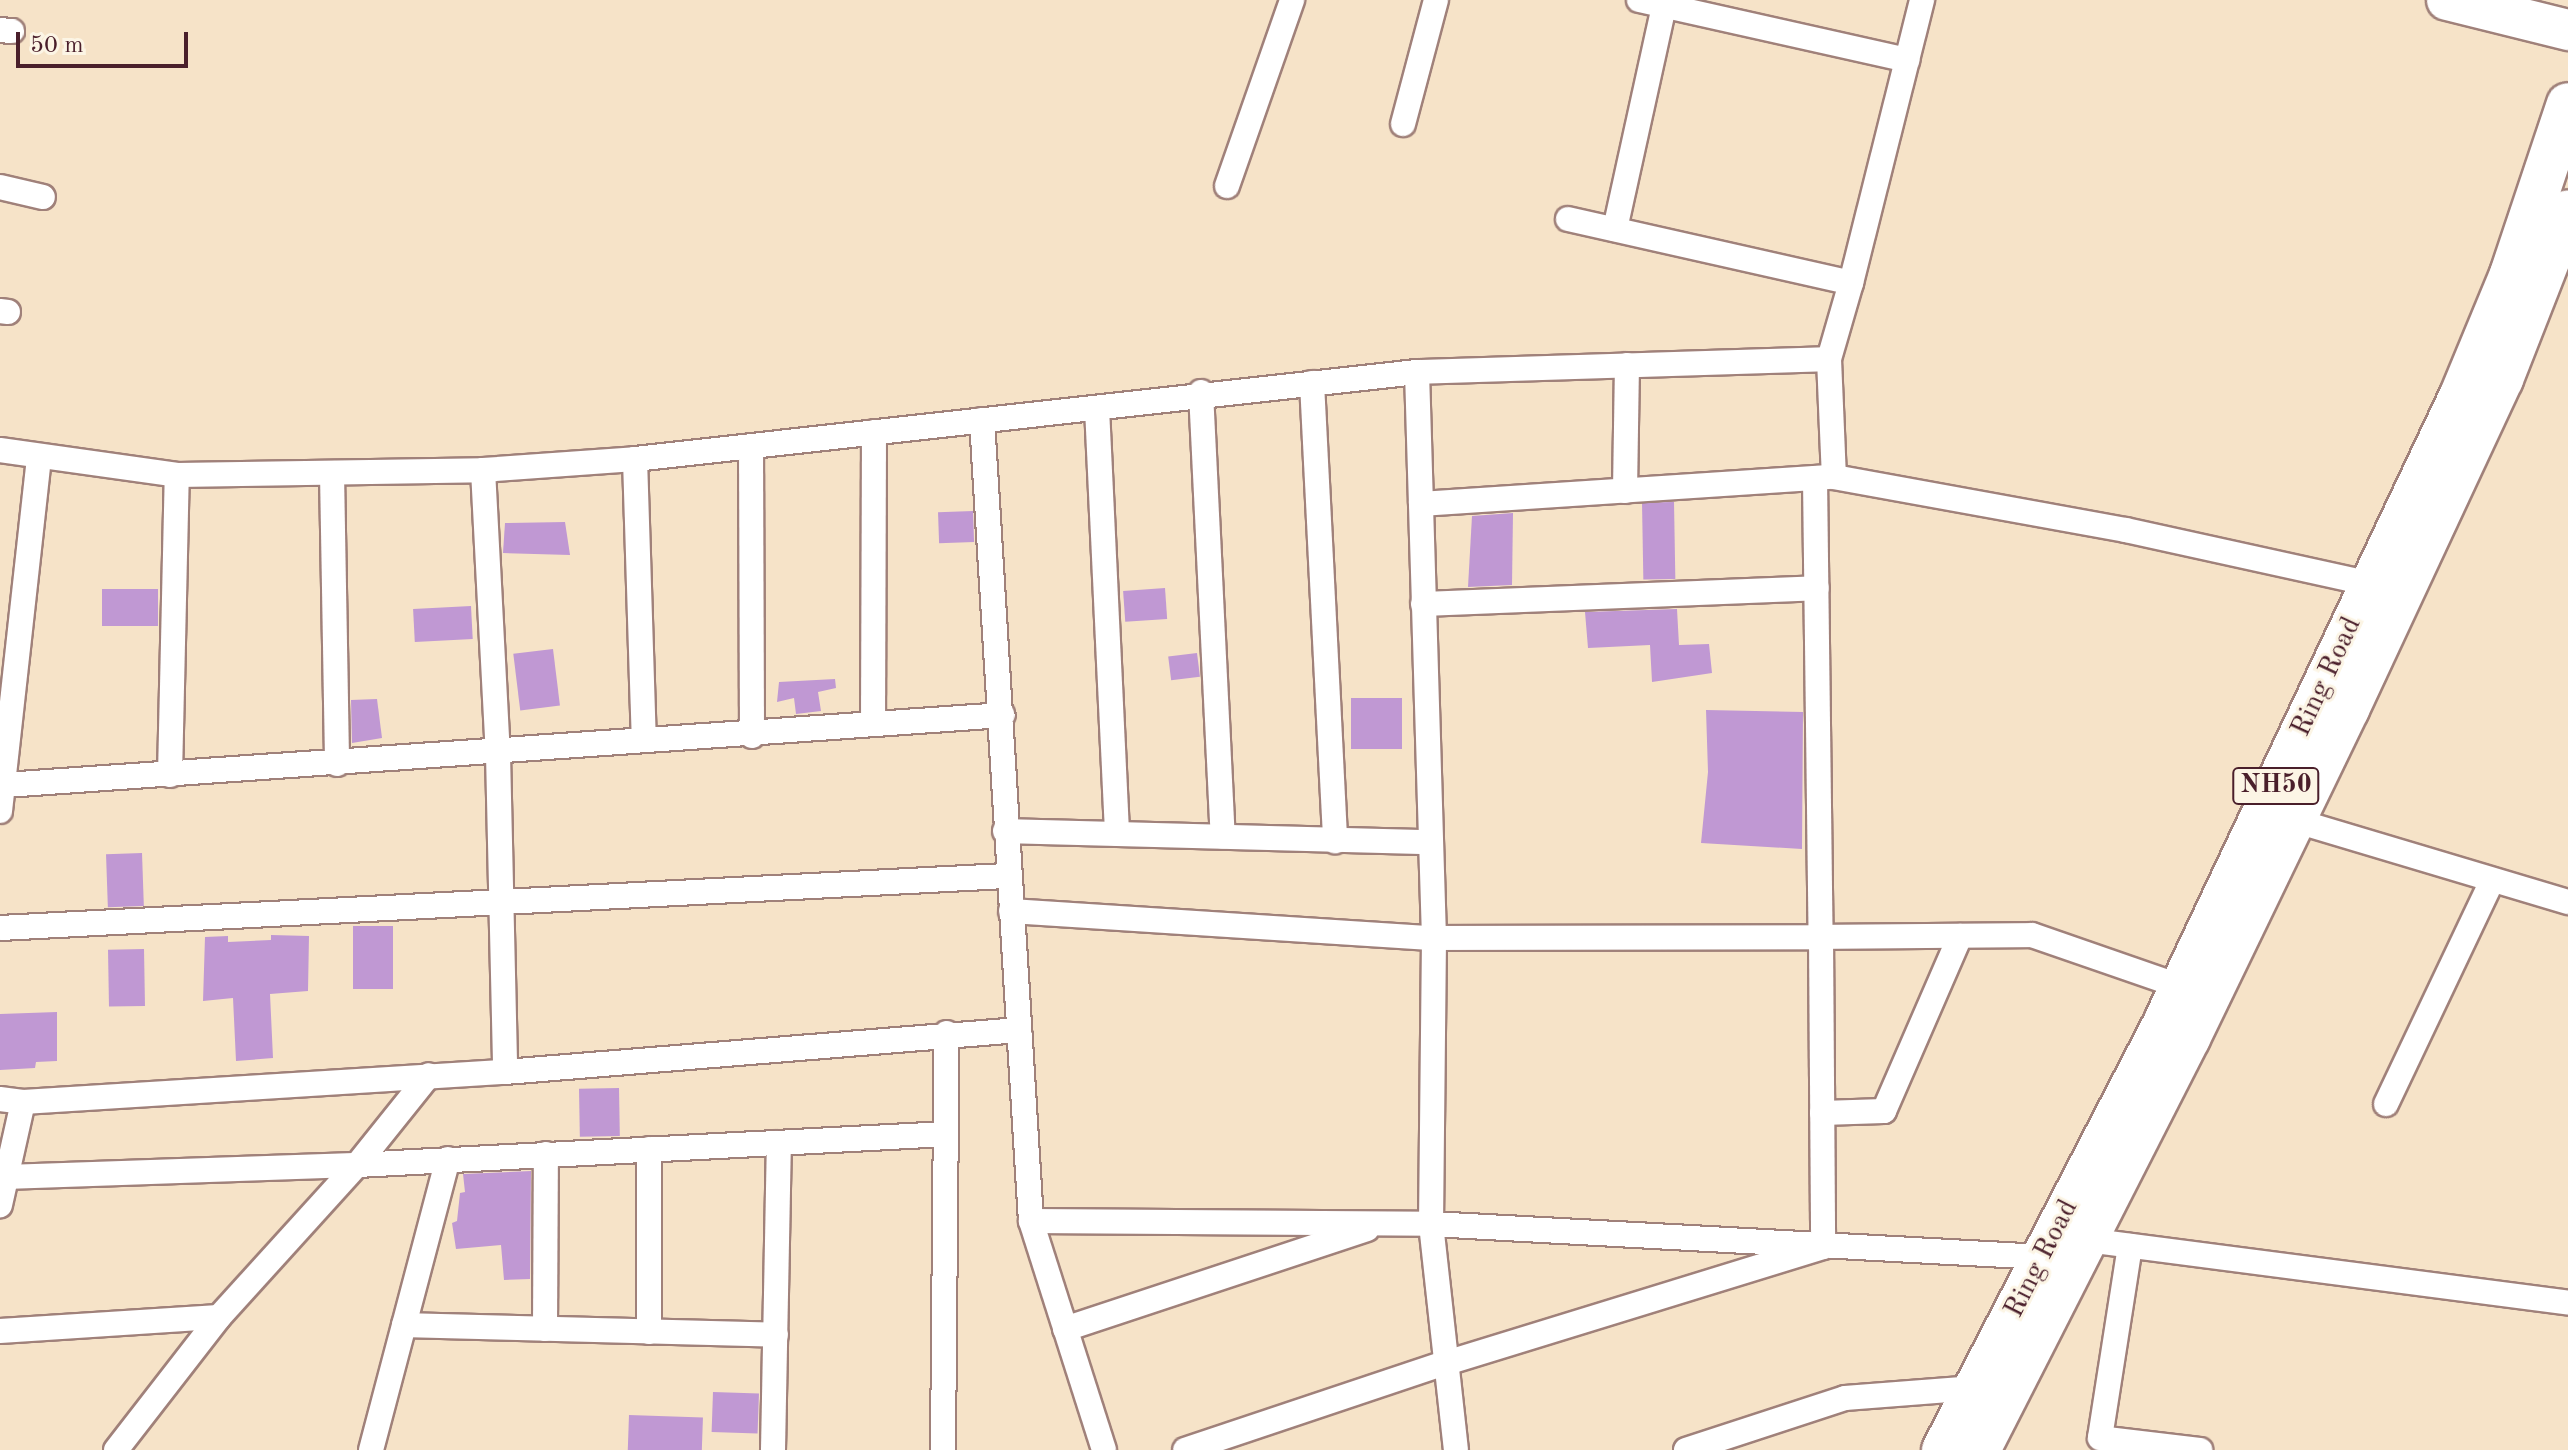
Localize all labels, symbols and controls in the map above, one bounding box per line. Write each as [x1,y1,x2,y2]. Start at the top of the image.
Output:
scale bar [20,16,192,66]
text: 50 m [30,34,84,58]
street label: Ring Road [2285,612,2369,742]
road number: NH50 [2232,764,2320,808]
street label: Ring Road [1998,1194,2086,1324]

